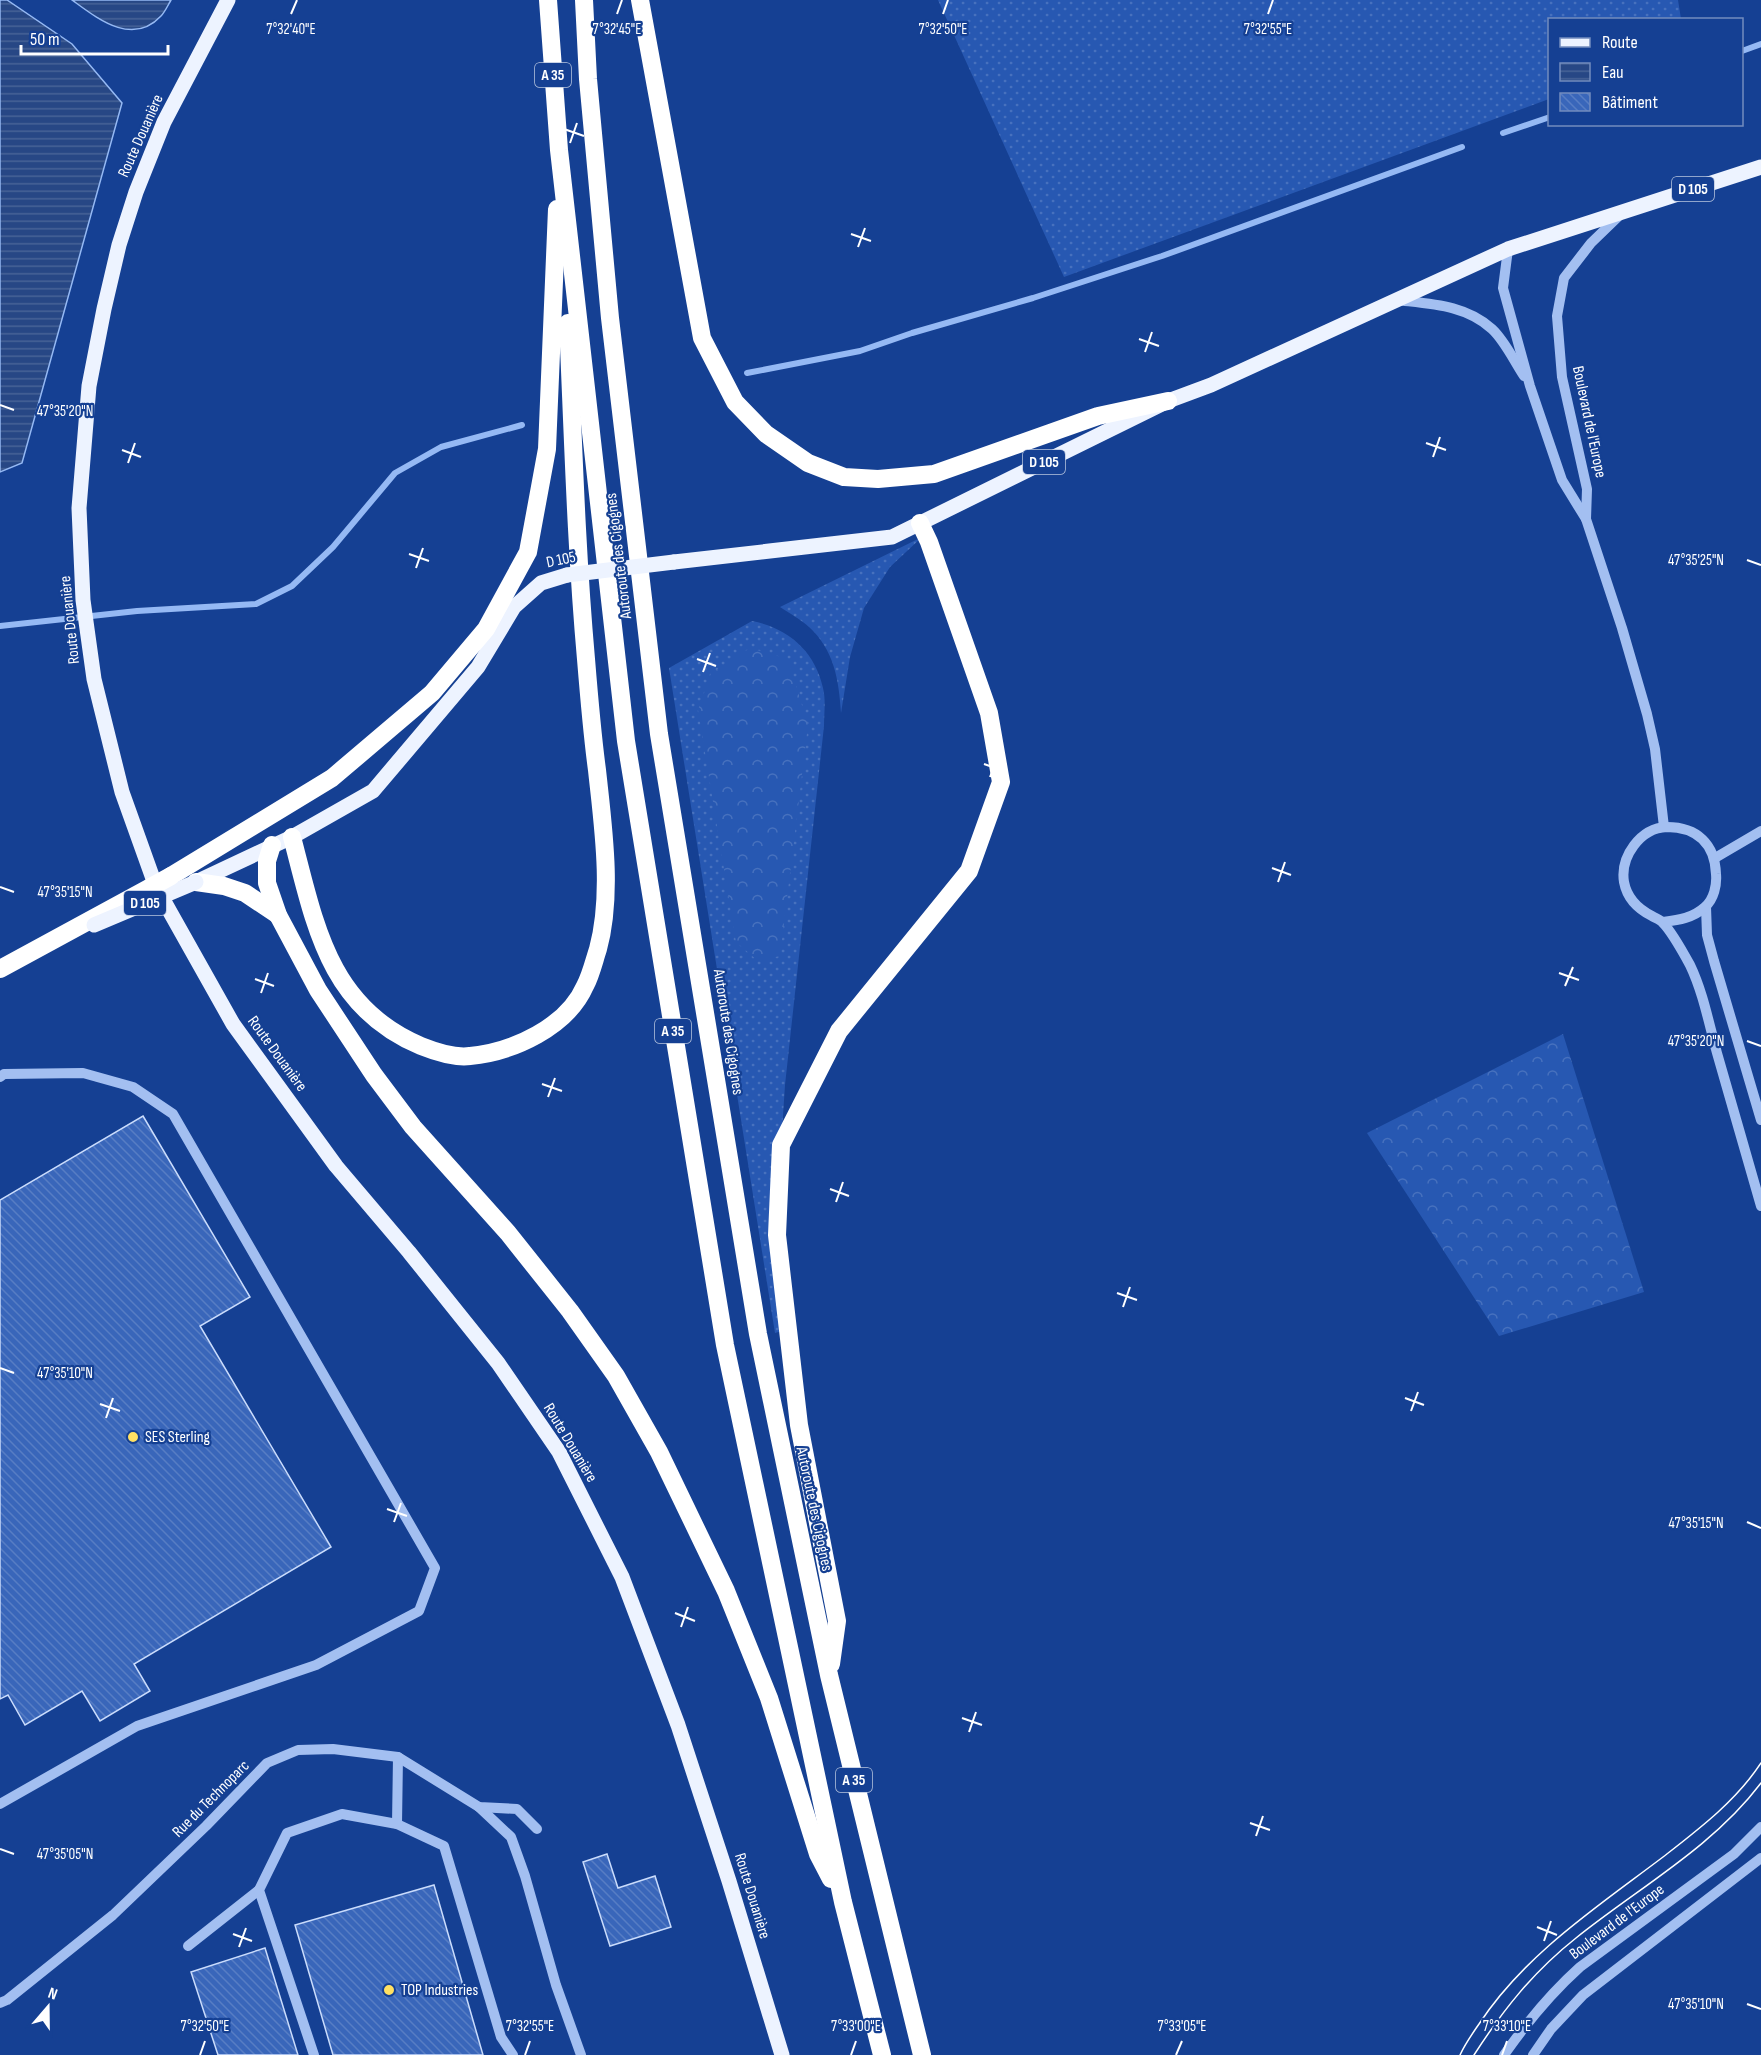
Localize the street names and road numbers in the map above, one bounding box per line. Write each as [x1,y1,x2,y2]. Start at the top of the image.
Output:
road number: A 35 [535,63,571,87]
street label: Route Douanière [114,92,168,180]
road number: D 105 [1672,177,1714,201]
street label: Boulevard de l'Europe [1568,364,1610,480]
road number: D 105 [1023,450,1065,474]
street label: Autoroute des Cigognes [602,492,636,621]
street label: D 105 [545,548,577,572]
street label: Route Douanière [56,575,84,665]
road number: D 105 [124,891,166,915]
street label: Autoroute des Cigognes [709,967,747,1096]
street label: Route Douanière [243,1013,311,1095]
road number: A 35 [655,1019,691,1043]
street label: Route Douanière [539,1400,601,1486]
street label: Autoroute des Cigognes [791,1444,837,1573]
street label: Rue du Technoparc [169,1757,253,1841]
road number: A 35 [836,1768,872,1792]
street label: Route Douanière [730,1851,774,1941]
street label: Boulevard de l'Europe [1566,1880,1668,1964]

